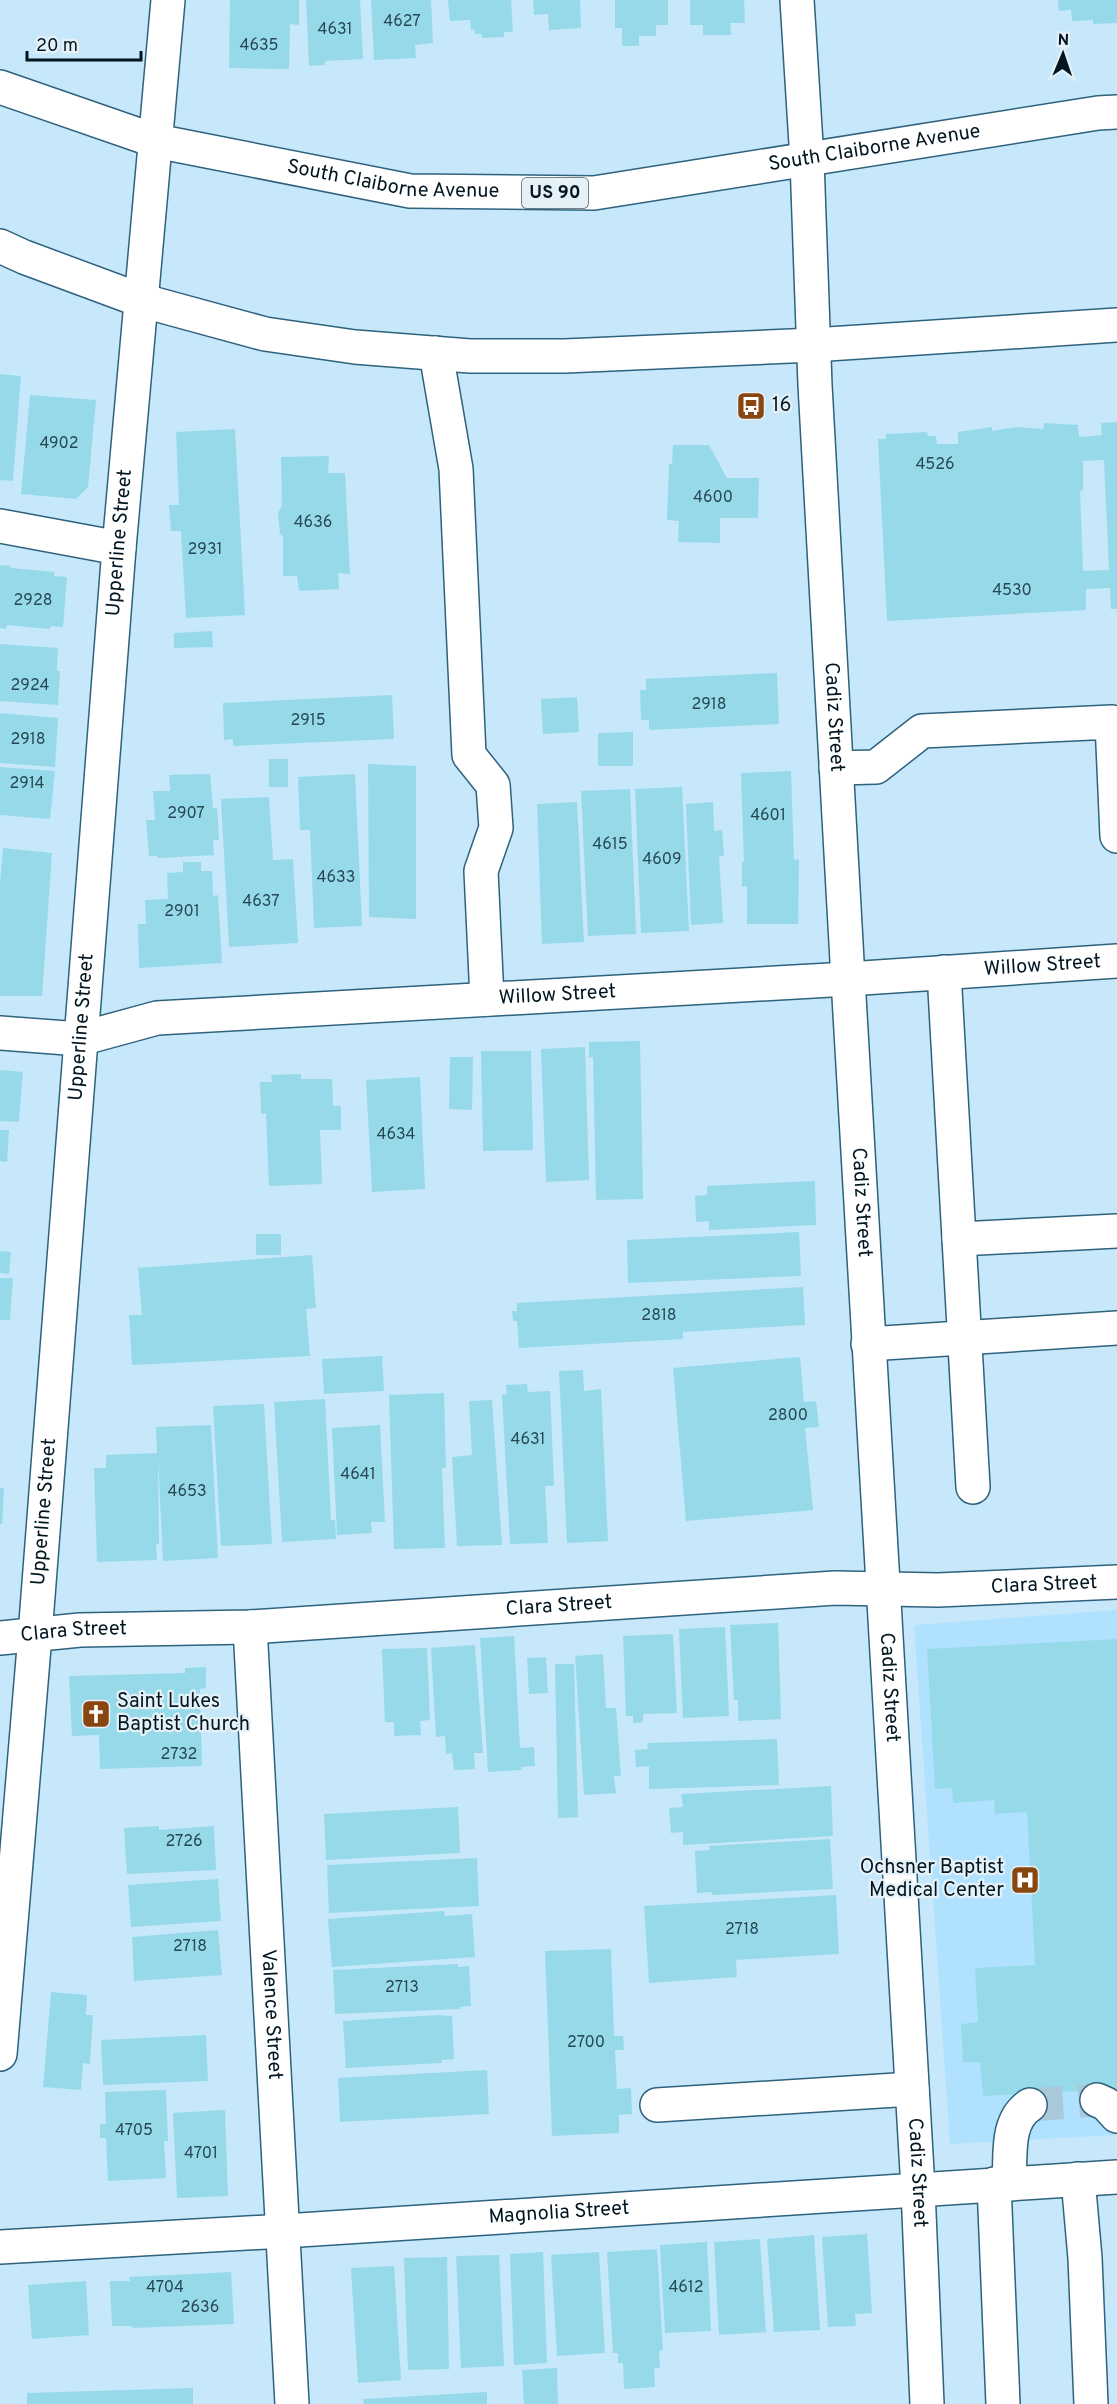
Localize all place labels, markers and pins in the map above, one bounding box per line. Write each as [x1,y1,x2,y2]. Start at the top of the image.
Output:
bus stop icon: 16 [735,390,767,422]
place label: 16 [772,393,791,419]
place label: Saint Lukes Baptist Church [117,1689,250,1738]
church icon: Saint Lukes Baptist Church [80,1698,112,1730]
place label: Ochsner Baptist Medical Center [860,1855,1004,1904]
hospital icon: Ochsner Baptist Medical Center [1009,1864,1041,1896]

